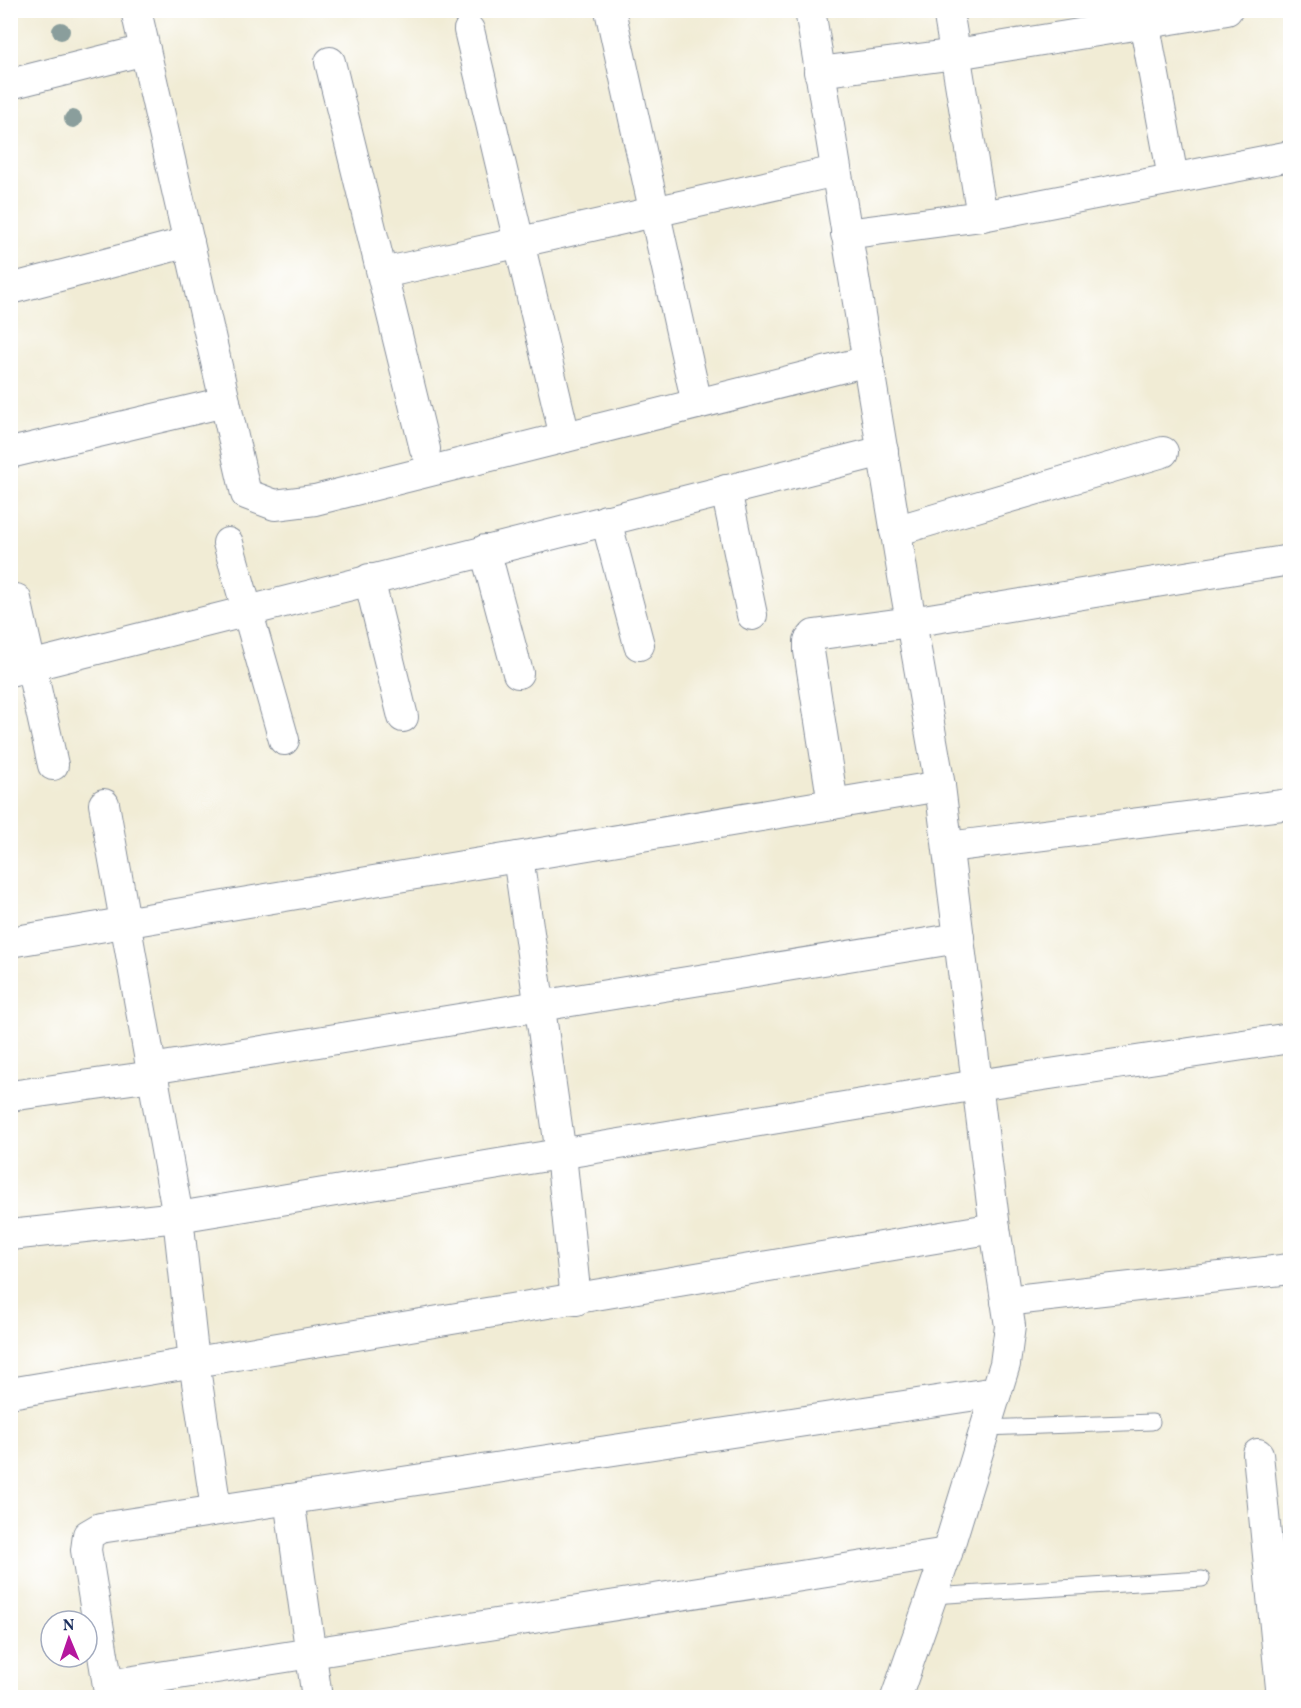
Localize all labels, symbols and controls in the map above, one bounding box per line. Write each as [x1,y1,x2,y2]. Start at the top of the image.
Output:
north arrow [39,1609,99,1669]
text: N [62,1615,75,1637]

